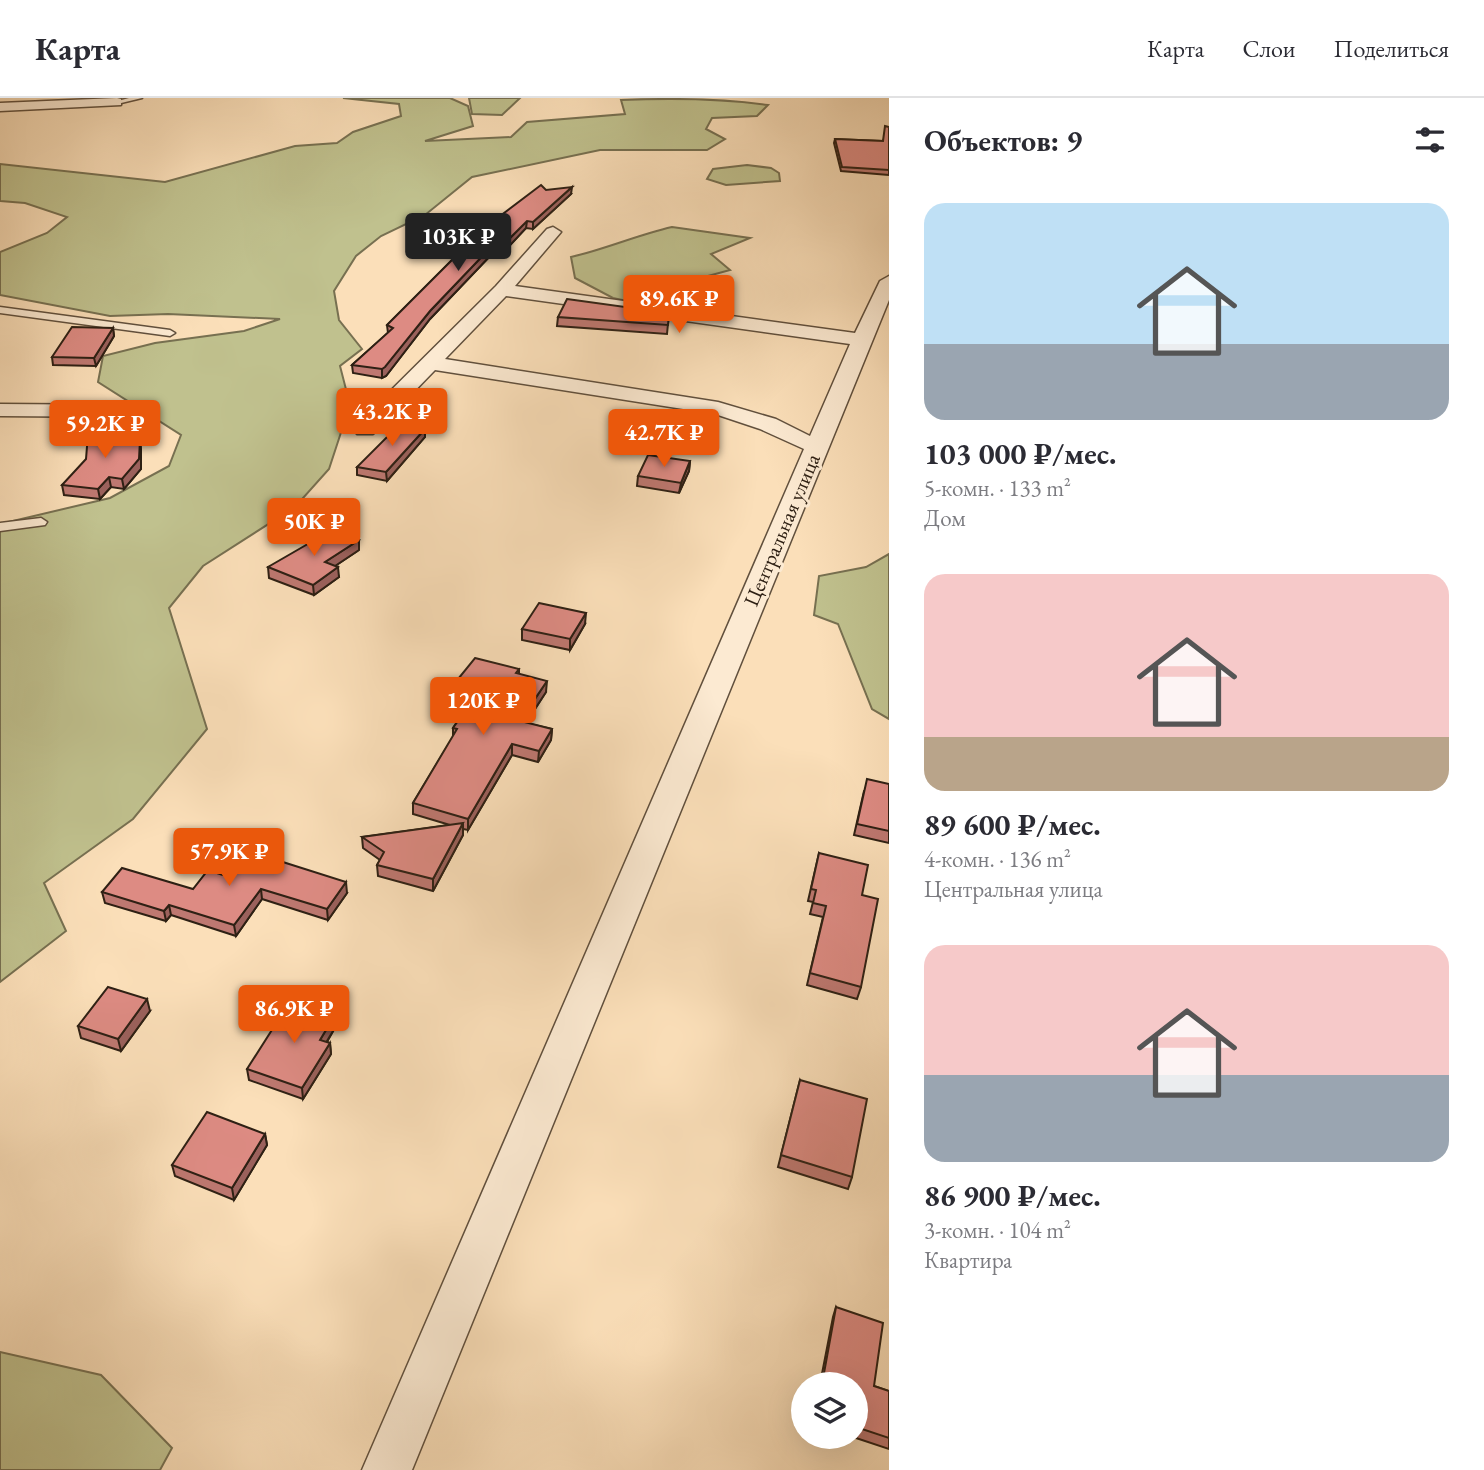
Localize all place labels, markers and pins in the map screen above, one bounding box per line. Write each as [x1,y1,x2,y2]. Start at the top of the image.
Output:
pin: 103K ₽ [401,214,515,273]
pin: 89.6K ₽ [614,275,744,335]
pin: 43.2K ₽ [327,388,457,448]
pin: 59.2K ₽ [40,400,170,460]
pin: 42.7K ₽ [599,410,729,469]
pin: 50K ₽ [265,498,363,558]
pin: 120K ₽ [426,678,540,737]
pin: 57.9K ₽ [164,828,294,888]
pin: 86.9K ₽ [229,986,359,1045]

